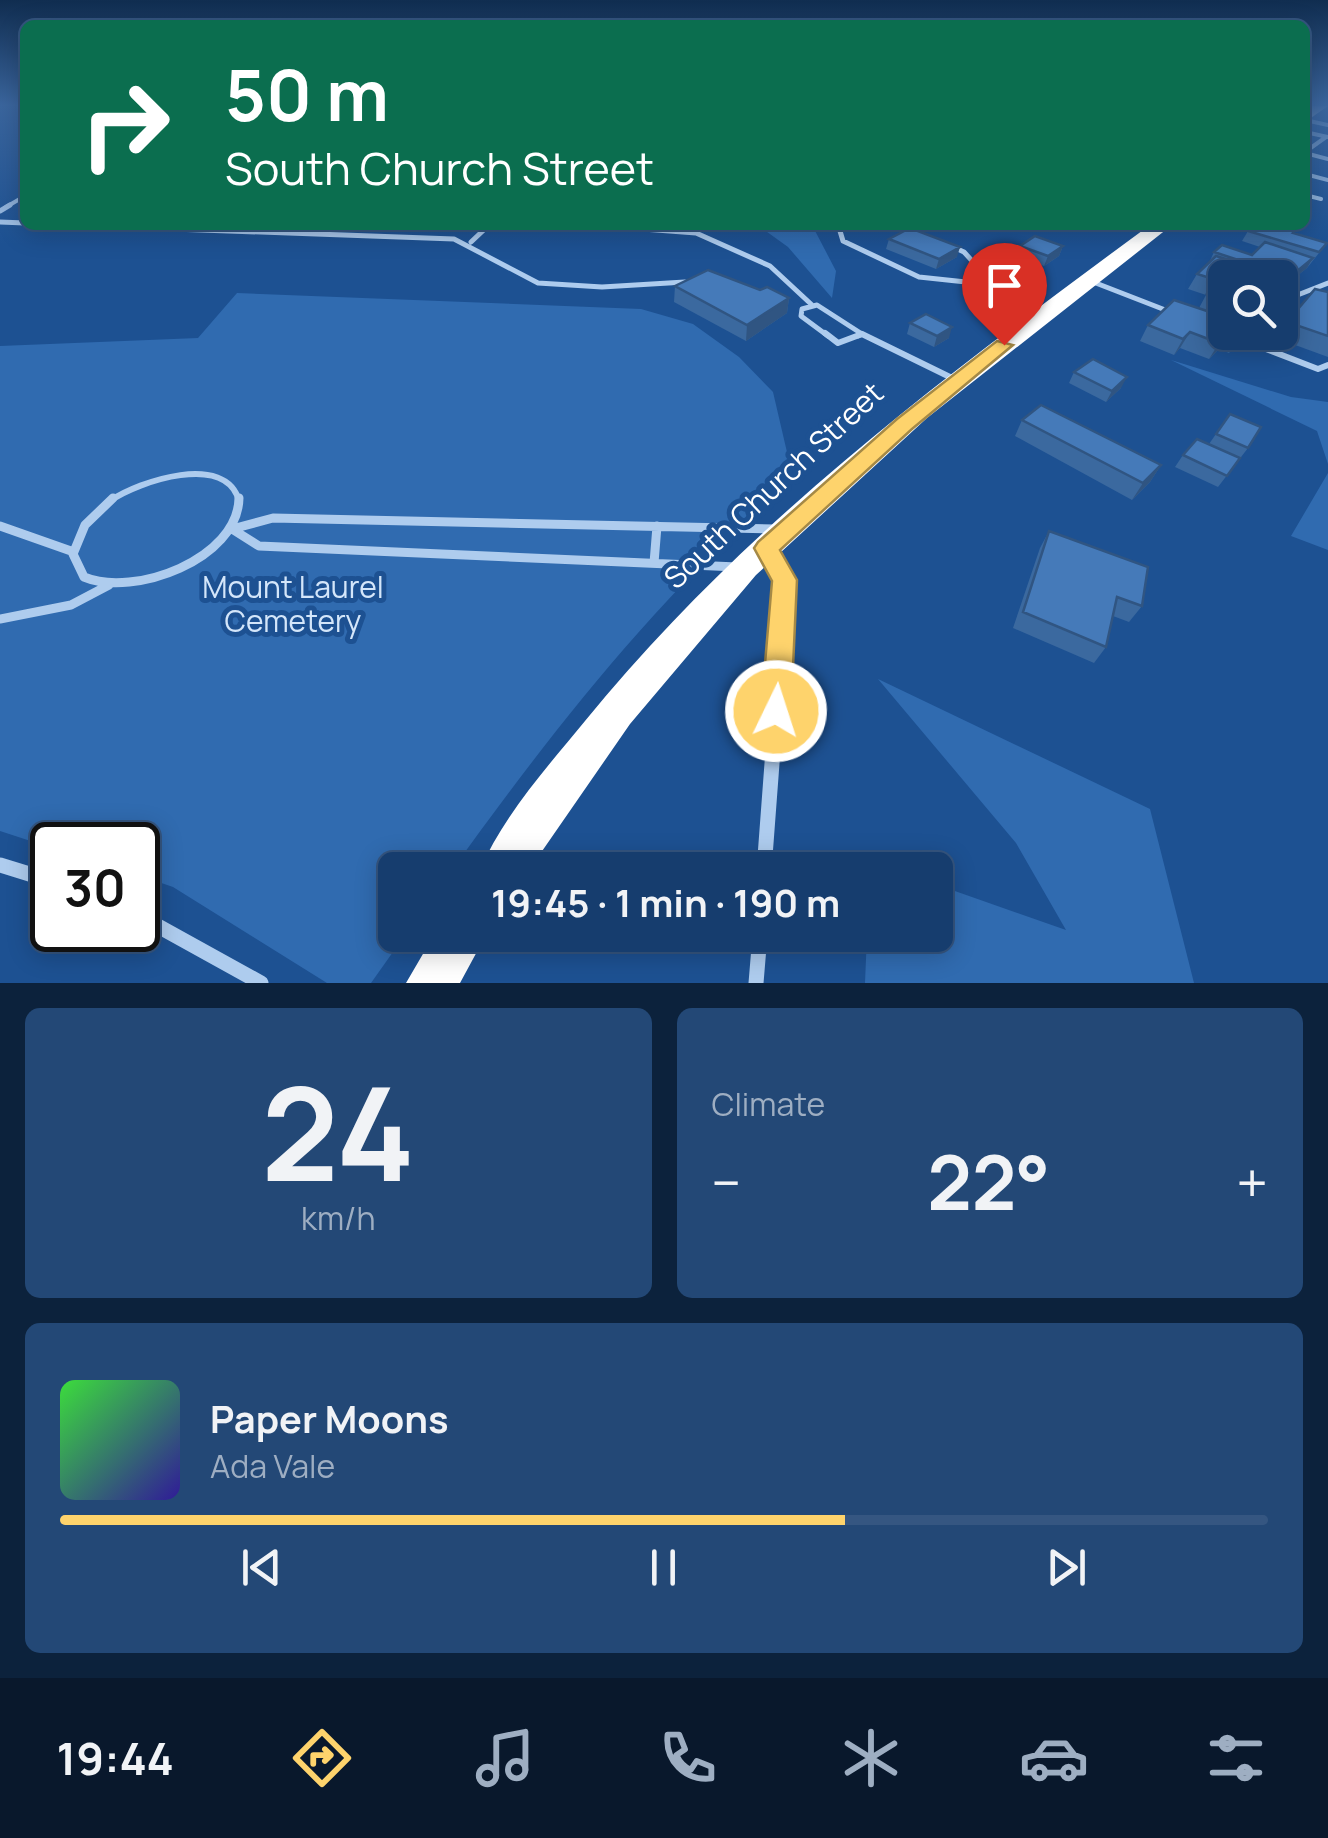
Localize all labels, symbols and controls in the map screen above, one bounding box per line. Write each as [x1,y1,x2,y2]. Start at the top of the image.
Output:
text: 50 m [225,46,389,142]
icon: right [60,60,190,190]
text: South Church Street [225,137,654,199]
pin [962,243,1047,346]
icon: arrive [977,258,1032,313]
map controls [1208,260,1298,350]
button: search [1208,260,1298,350]
street label: South Church Street [654,372,892,597]
park label: Mount Laurel Cemetery [202,566,384,641]
position arrow [724,659,828,763]
speed limit sign: 30 [30,822,160,952]
text: 19:45 · 1 min · 190 m [491,876,840,928]
text: 24 [261,1042,415,1220]
text: Climate [712,1082,825,1126]
text: 22° [927,1130,1050,1233]
text: − [712,1144,741,1220]
text: + [1236,1144,1268,1220]
text: km/h [301,1196,375,1240]
text: Paper Moons [210,1392,449,1444]
text: Ada Vale [210,1444,335,1488]
icon: previous [234,1540,289,1595]
icon: pause [636,1540,691,1595]
icon: next [1039,1540,1094,1595]
icon: directions [287,1723,357,1793]
icon: music [470,1723,540,1793]
icon: phone [653,1723,723,1793]
icon: climate [836,1723,906,1793]
icon: car [1019,1723,1089,1793]
icon: filters [1201,1723,1271,1793]
text: 19:44 [56,1727,174,1789]

